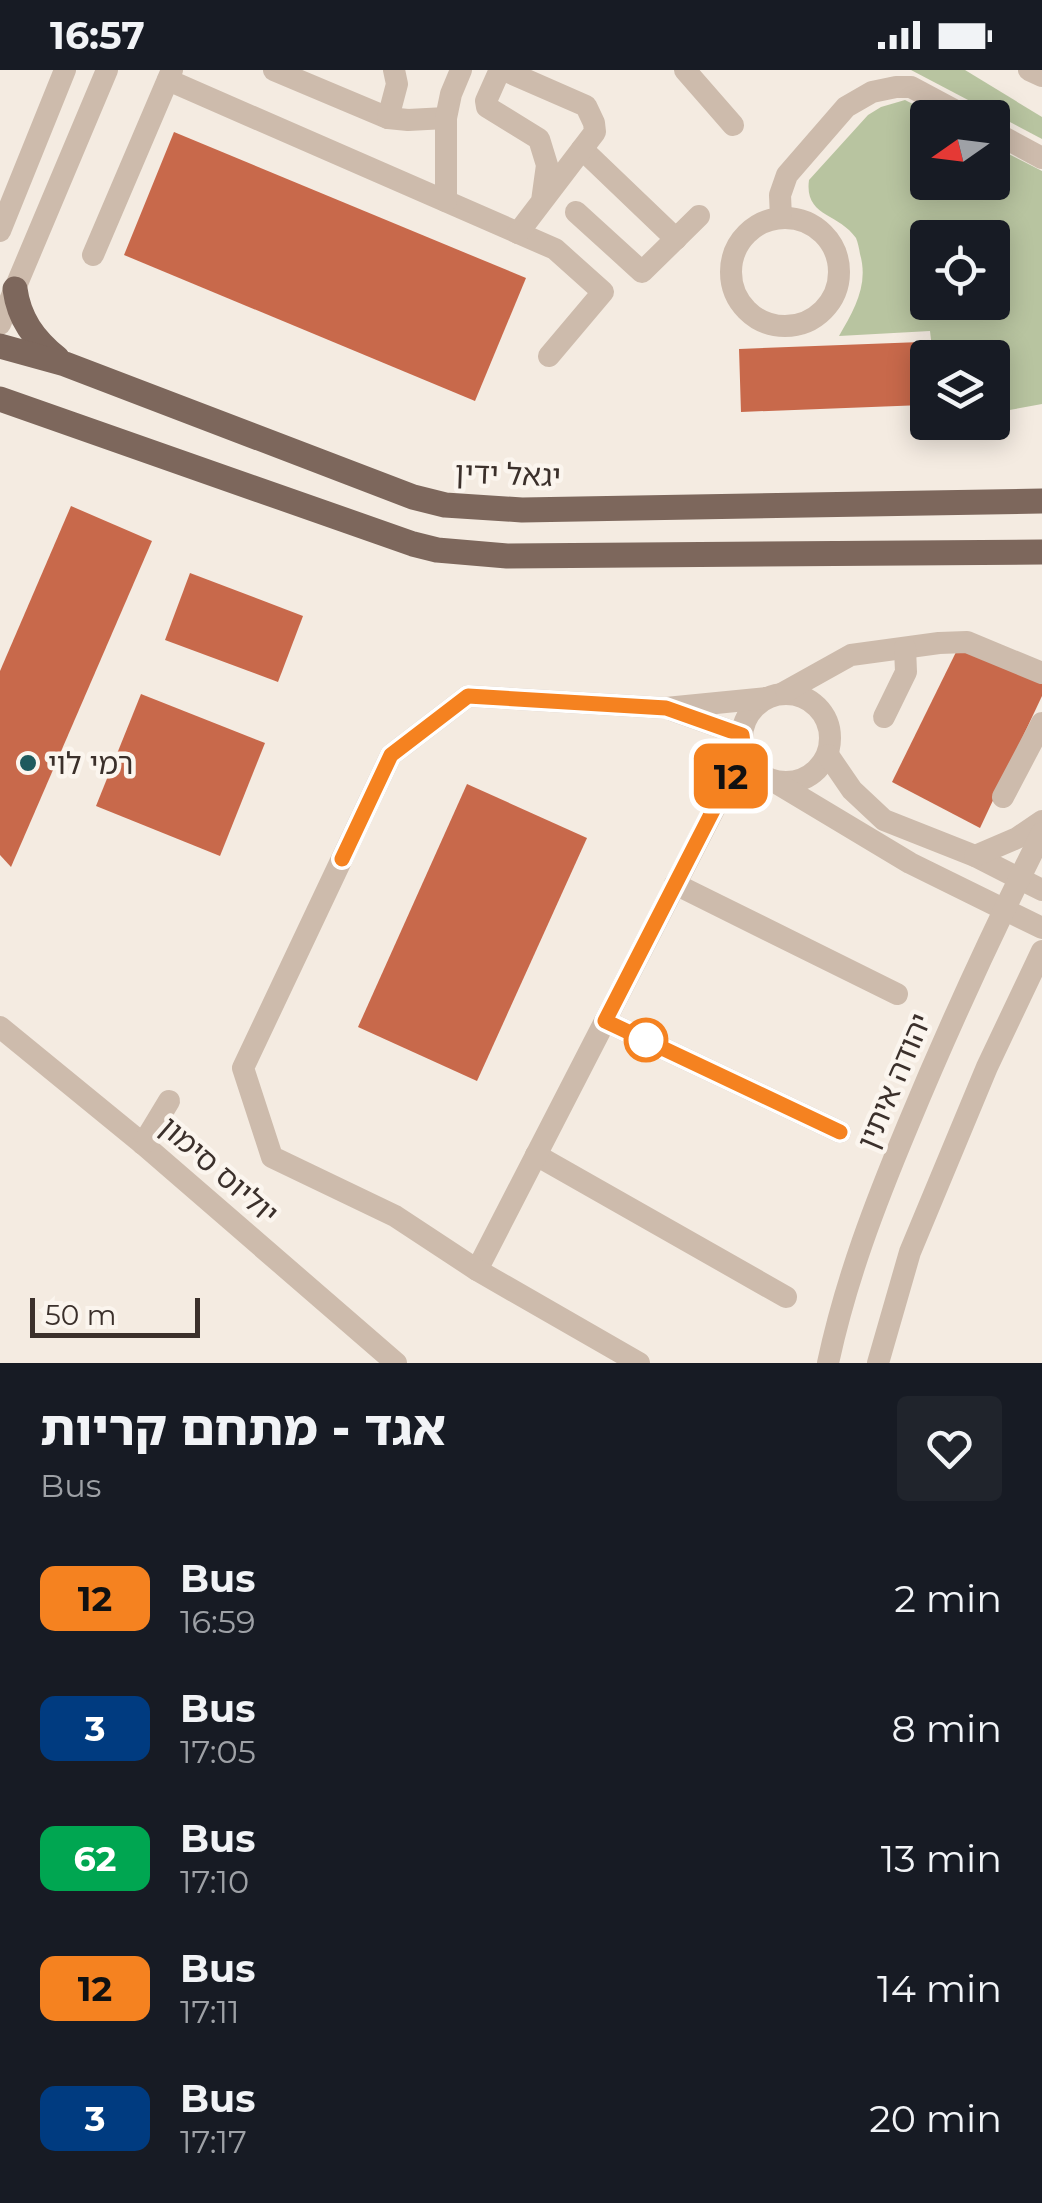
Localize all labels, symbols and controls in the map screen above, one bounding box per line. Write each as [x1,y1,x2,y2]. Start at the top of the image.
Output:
text: 16:57 [50,12,145,59]
north arrow [910,100,1010,200]
map controls [910,100,1010,440]
button: locate [910,220,1010,320]
button: layers [910,340,1010,440]
street label: יגאל ידין [454,454,562,494]
line badge: 12 [686,744,776,808]
place label: רמי לוי [48,745,134,782]
marker: רמי לוי [17,752,39,774]
text: 12 [714,755,748,798]
street label: יהודה איתין [849,1008,939,1154]
unlabelled marker [625,1019,667,1061]
street label: יוליוס סימון [152,1108,286,1232]
scale bar [30,1293,200,1338]
text: 50 m [45,1298,116,1332]
button: heart [897,1396,1002,1501]
text: אגד - מתחם קריות [40,1399,446,1457]
text: Bus [40,1466,101,1505]
text: Bus [180,1555,255,1602]
text: 2 min [894,1575,1002,1622]
text: 12 [78,1577,112,1620]
text: 16:59 [180,1602,255,1641]
text: Bus [180,1685,255,1732]
text: 8 min [892,1705,1002,1752]
text: 3 [85,1707,105,1750]
text: 17:05 [180,1732,256,1771]
text: Bus [180,1815,255,1862]
text: 13 min [881,1835,1002,1882]
text: 62 [74,1837,116,1880]
text: 17:10 [180,1862,249,1901]
text: Bus [180,1945,255,1992]
text: 14 min [877,1965,1002,2012]
text: 12 [78,1967,112,2010]
text: 17:11 [180,1992,240,2031]
text: Bus [180,2075,255,2122]
text: 20 min [869,2095,1002,2142]
text: 3 [85,2097,105,2140]
text: 17:17 [180,2122,247,2161]

